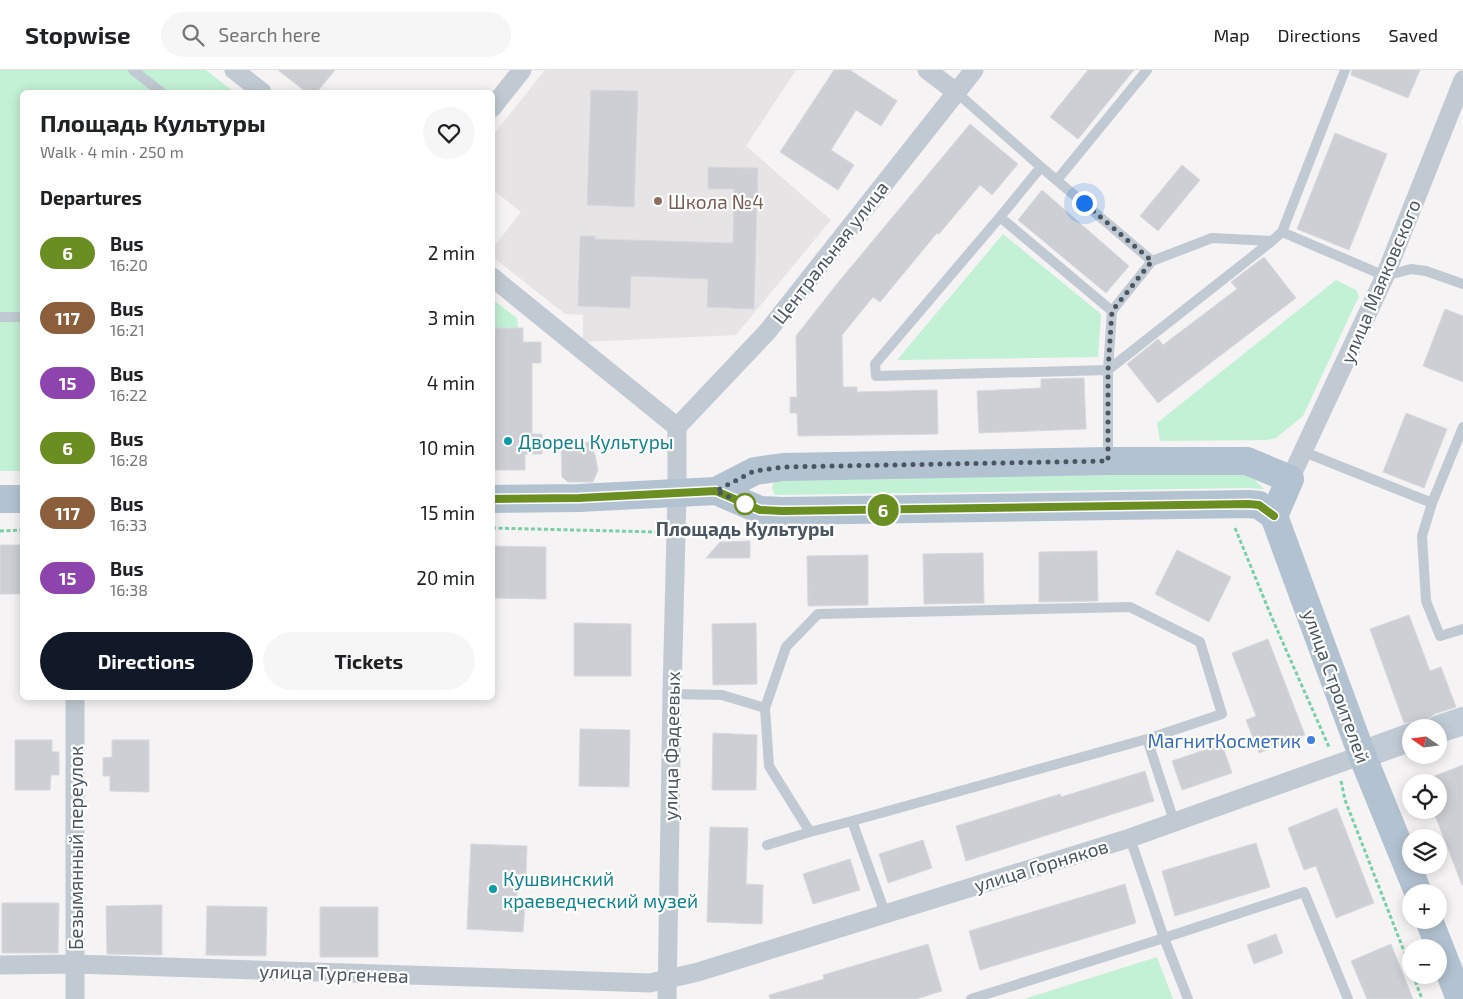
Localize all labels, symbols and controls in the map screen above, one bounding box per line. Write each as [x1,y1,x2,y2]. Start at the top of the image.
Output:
search box [161,12,511,57]
text: Stopwise [25,20,131,49]
icon: search [179,21,207,49]
text: Search here [219,23,321,46]
text: Map [1213,24,1250,46]
text: Directions [1278,24,1361,46]
text: Saved [1389,24,1438,46]
button: heart [423,107,475,159]
text: Площадь Культуры [40,108,266,137]
text: Walk · 4 min · 250 m [40,142,184,161]
street label: Центральная улица [767,176,894,329]
text: Departures [40,186,142,209]
place label: Школа №4 [668,190,764,213]
your location [1072,191,1097,216]
marker: Школа №4 [652,195,664,207]
street label: улица Маяковского [1335,196,1426,367]
text: Bus [110,232,144,255]
text: 2 min [428,241,475,264]
text: 6 [62,242,73,264]
text: 16:20 [110,255,148,274]
text: Bus [110,297,144,320]
text: 3 min [428,306,475,329]
text: 117 [55,307,80,329]
text: 16:21 [110,320,145,339]
text: Bus [110,362,144,385]
text: 4 min [427,371,475,394]
text: 15 [59,372,76,394]
text: 16:22 [110,385,147,404]
text: Bus [110,427,144,450]
place label: Дворец Культуры [518,430,673,454]
marker: Дворец Культуры [502,435,514,447]
text: 10 min [419,436,475,459]
text: 6 [62,437,73,459]
text: 16:28 [110,450,148,469]
text: Bus [110,492,144,515]
marker: Площадь Культуры [734,493,756,515]
line badge: 6 [867,494,899,526]
text: 6 [878,499,888,521]
text: 15 min [421,501,475,524]
text: 117 [55,502,80,524]
text: 16:33 [110,515,147,534]
place label: Площадь Культуры [656,517,834,540]
text: Bus [110,557,144,580]
text: 20 min [416,566,475,589]
text: 15 [59,567,76,589]
text: 16:38 [110,580,148,599]
street label: улица Строителей [1298,606,1376,766]
button: Directions [40,632,253,690]
button: Tickets [263,632,475,690]
street label: улица Фадеевых [658,671,685,821]
north arrow [1402,719,1448,764]
map controls [1402,719,1447,984]
place label: МагнитКосметик [1147,729,1301,752]
marker: МагнитКосметик [1305,734,1317,746]
street label: Безымянный переулок [64,746,88,950]
button: locate [1402,774,1447,819]
button: layers [1402,829,1447,874]
street label: улица Горняков [971,834,1111,897]
place label: Кушвинский краеведческий музей [503,867,698,913]
marker: Кушвинский краеведческий музей [487,883,499,895]
button: + [1402,884,1447,929]
button: − [1402,939,1447,984]
street label: улица Тургенева [259,959,409,988]

